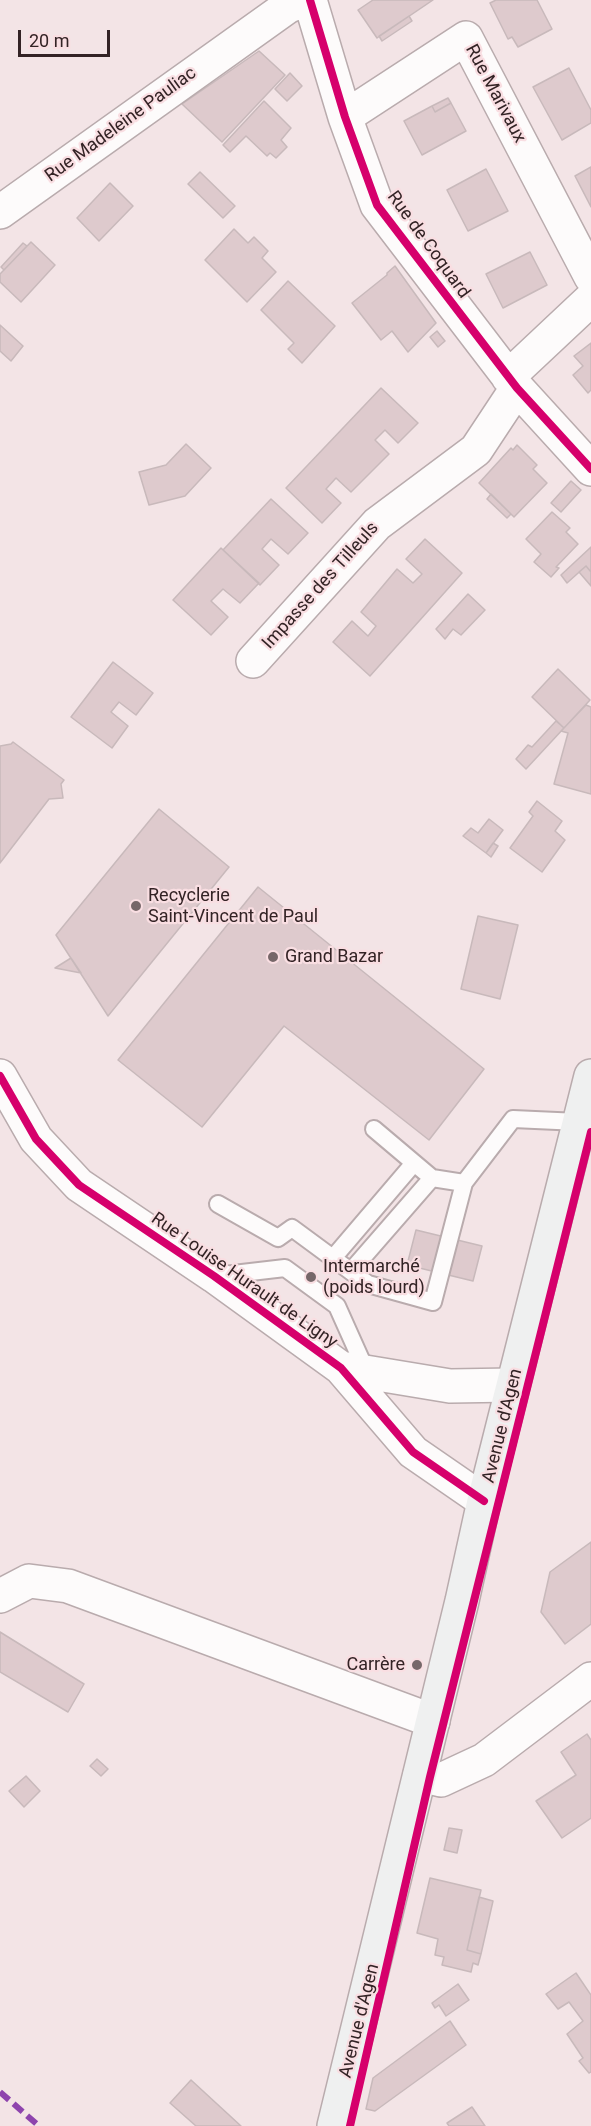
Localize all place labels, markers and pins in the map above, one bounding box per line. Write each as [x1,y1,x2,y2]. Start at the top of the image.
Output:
place label: Recyclerie Saint-Vincent de Paul [148,885,318,928]
marker: Recyclerie Saint-Vincent de Paul [129,899,143,913]
place label: Grand Bazar [285,946,383,968]
marker: Grand Bazar [266,950,280,964]
place label: Intermarché (poids lourd) [323,1256,425,1298]
marker: Intermarché (poids lourd) [304,1270,318,1284]
place label: Carrère [346,1654,405,1676]
marker: Carrère [410,1658,424,1672]

